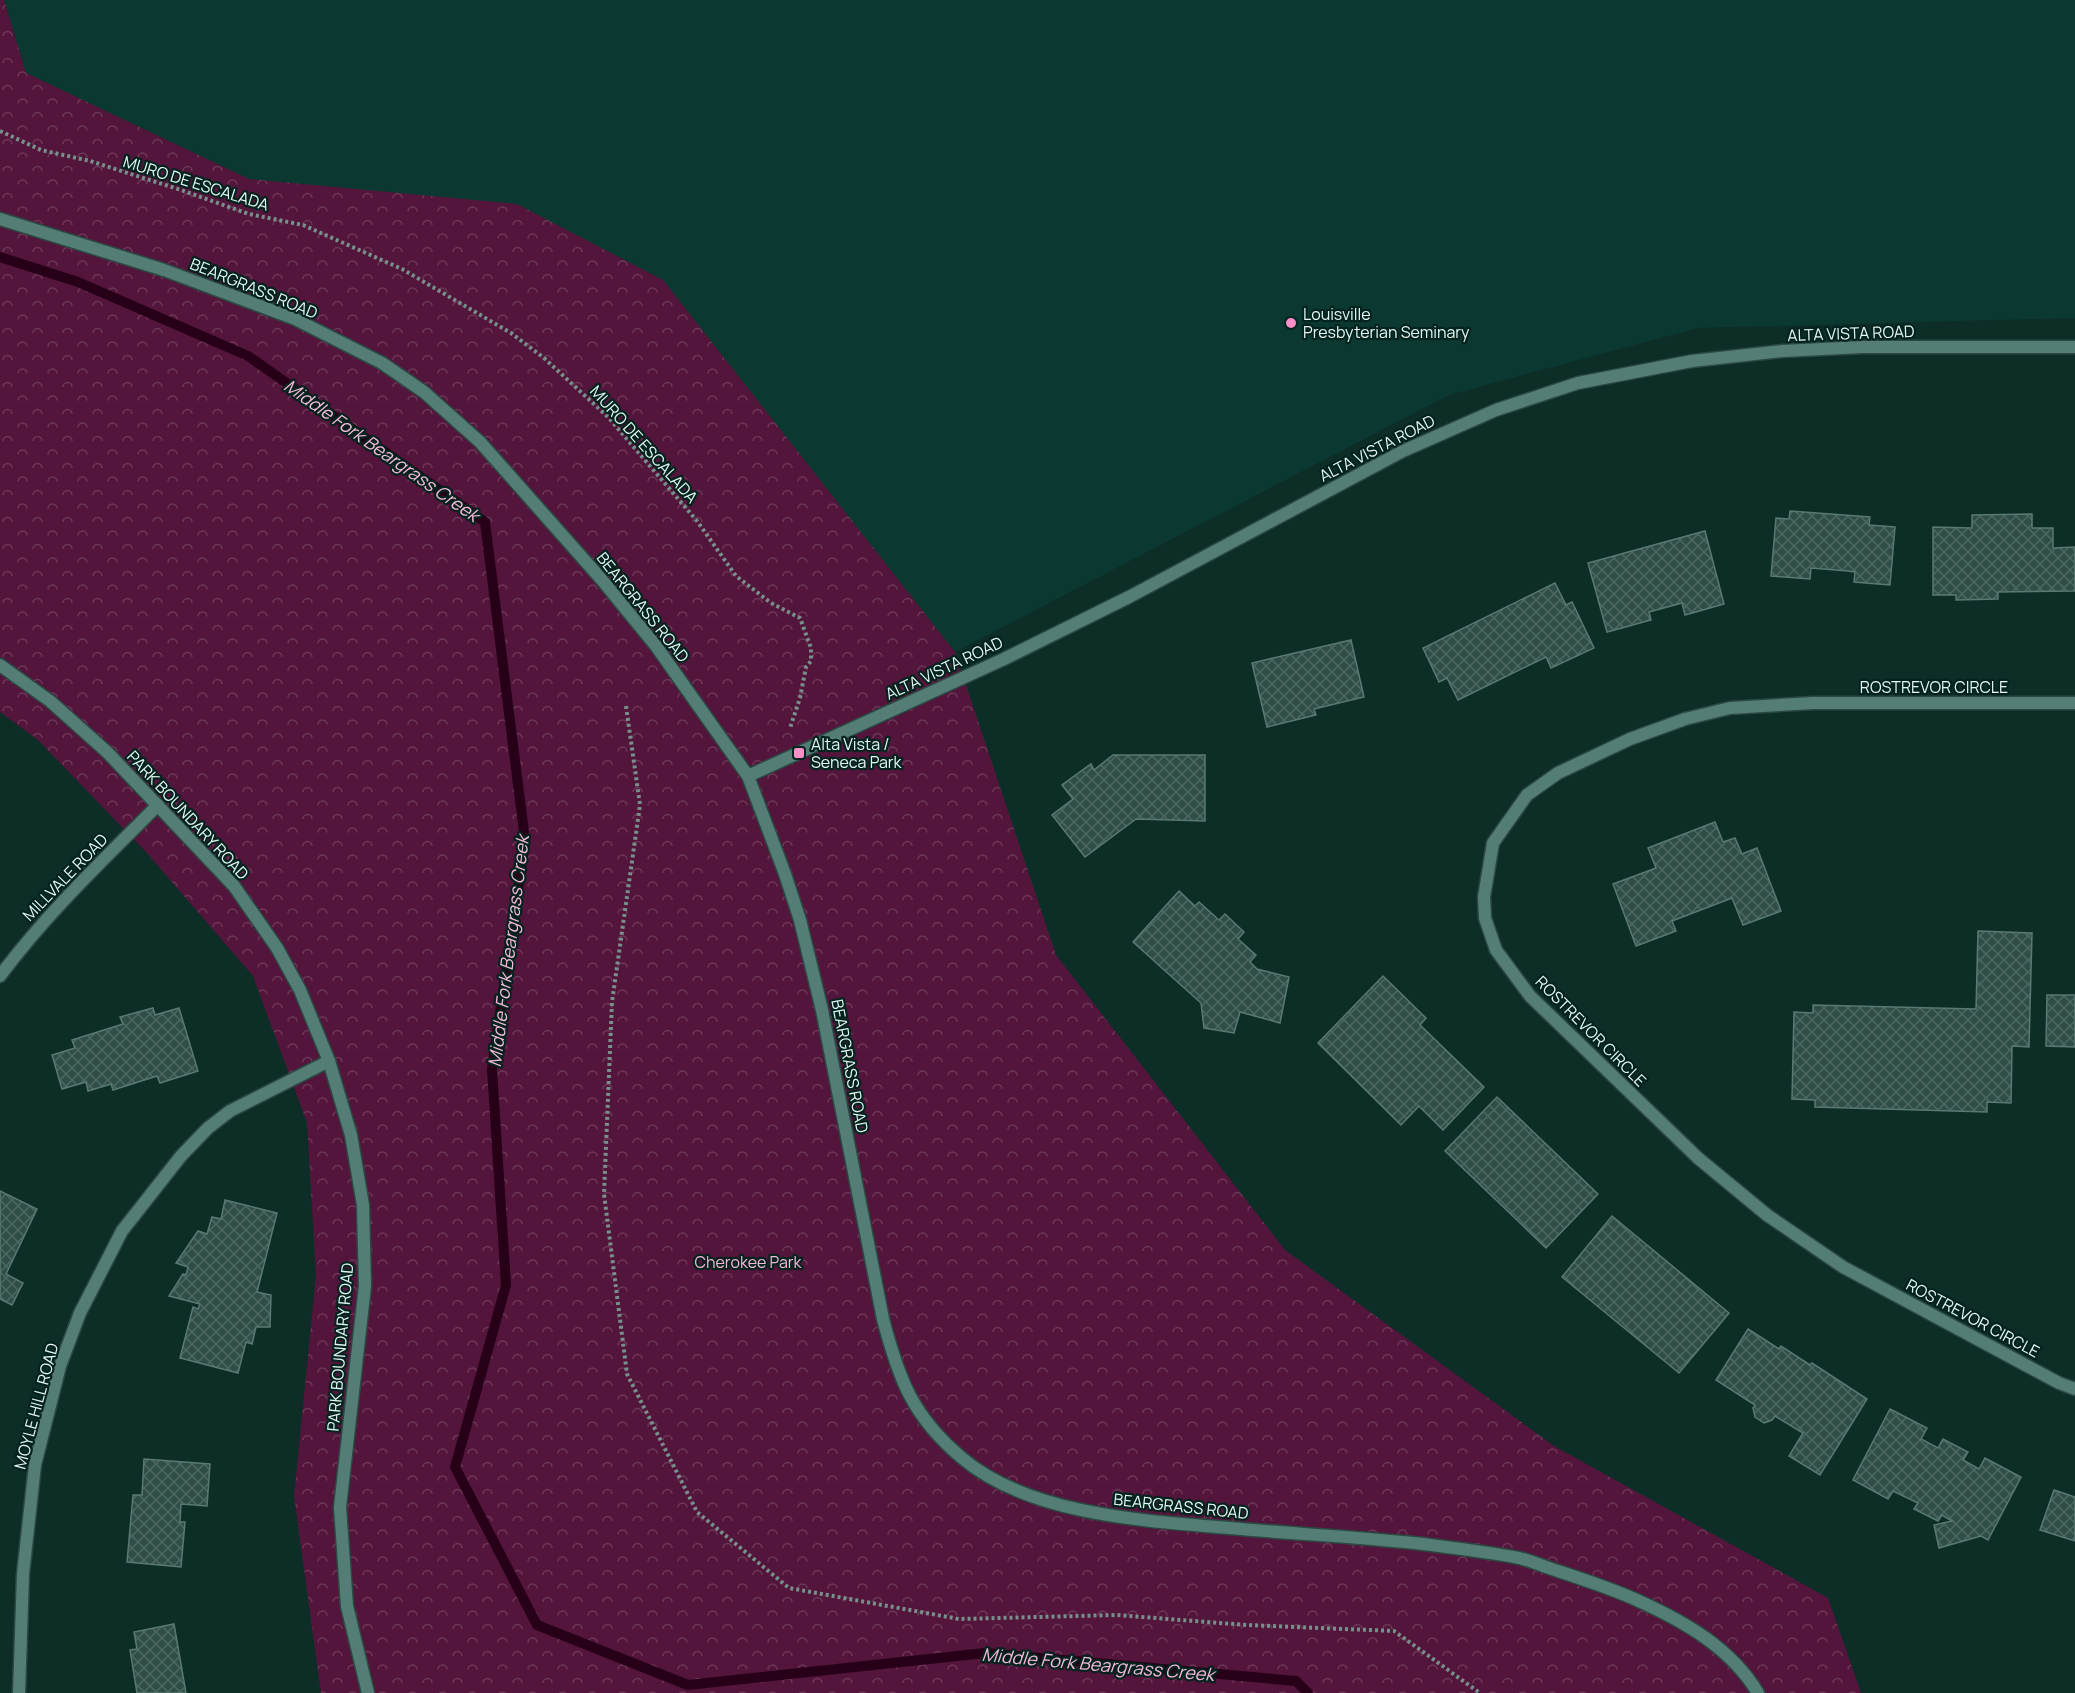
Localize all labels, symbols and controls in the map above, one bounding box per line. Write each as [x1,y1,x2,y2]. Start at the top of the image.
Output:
street label: MURO DE ESCALADA [120,150,272,216]
street label: BEARGRASS ROAD [187,252,321,324]
place label: Louisville Presbyterian Seminary [1303,303,1470,343]
marker: Louisville Presbyterian Seminary [1284,316,1298,330]
street label: ALTA VISTA ROAD [1787,320,1915,346]
water label: Middle Fork Beargrass Creek [280,373,487,529]
street label: MURO DE ESCALADA [585,380,703,508]
street label: ALTA VISTA ROAD [1315,409,1439,487]
street label: BEARGRASS ROAD [592,547,694,667]
street label: ALTA VISTA ROAD [882,631,1007,705]
street label: ROSTREVOR CIRCLE [1860,676,2008,698]
place label: Alta Vista / Seneca Park [811,733,903,773]
street label: PARK BOUNDARY ROAD [122,746,254,885]
marker: Alta Vista / Seneca Park [792,746,806,760]
street label: MILLVALE ROAD [18,828,113,926]
water label: Middle Fork Beargrass Creek [482,831,535,1068]
street label: ROSTREVOR CIRCLE [1531,971,1651,1091]
street label: BEARGRASS ROAD [826,997,874,1135]
park label: Cherokee Park [695,1251,803,1273]
street label: PARK BOUNDARY ROAD [322,1262,358,1432]
street label: ROSTREVOR CIRCLE [1902,1273,2044,1363]
street label: MOYLE HILL ROAD [9,1340,63,1471]
street label: BEARGRASS ROAD [1112,1488,1250,1524]
water label: Middle Fork Beargrass Creek [981,1642,1218,1686]

